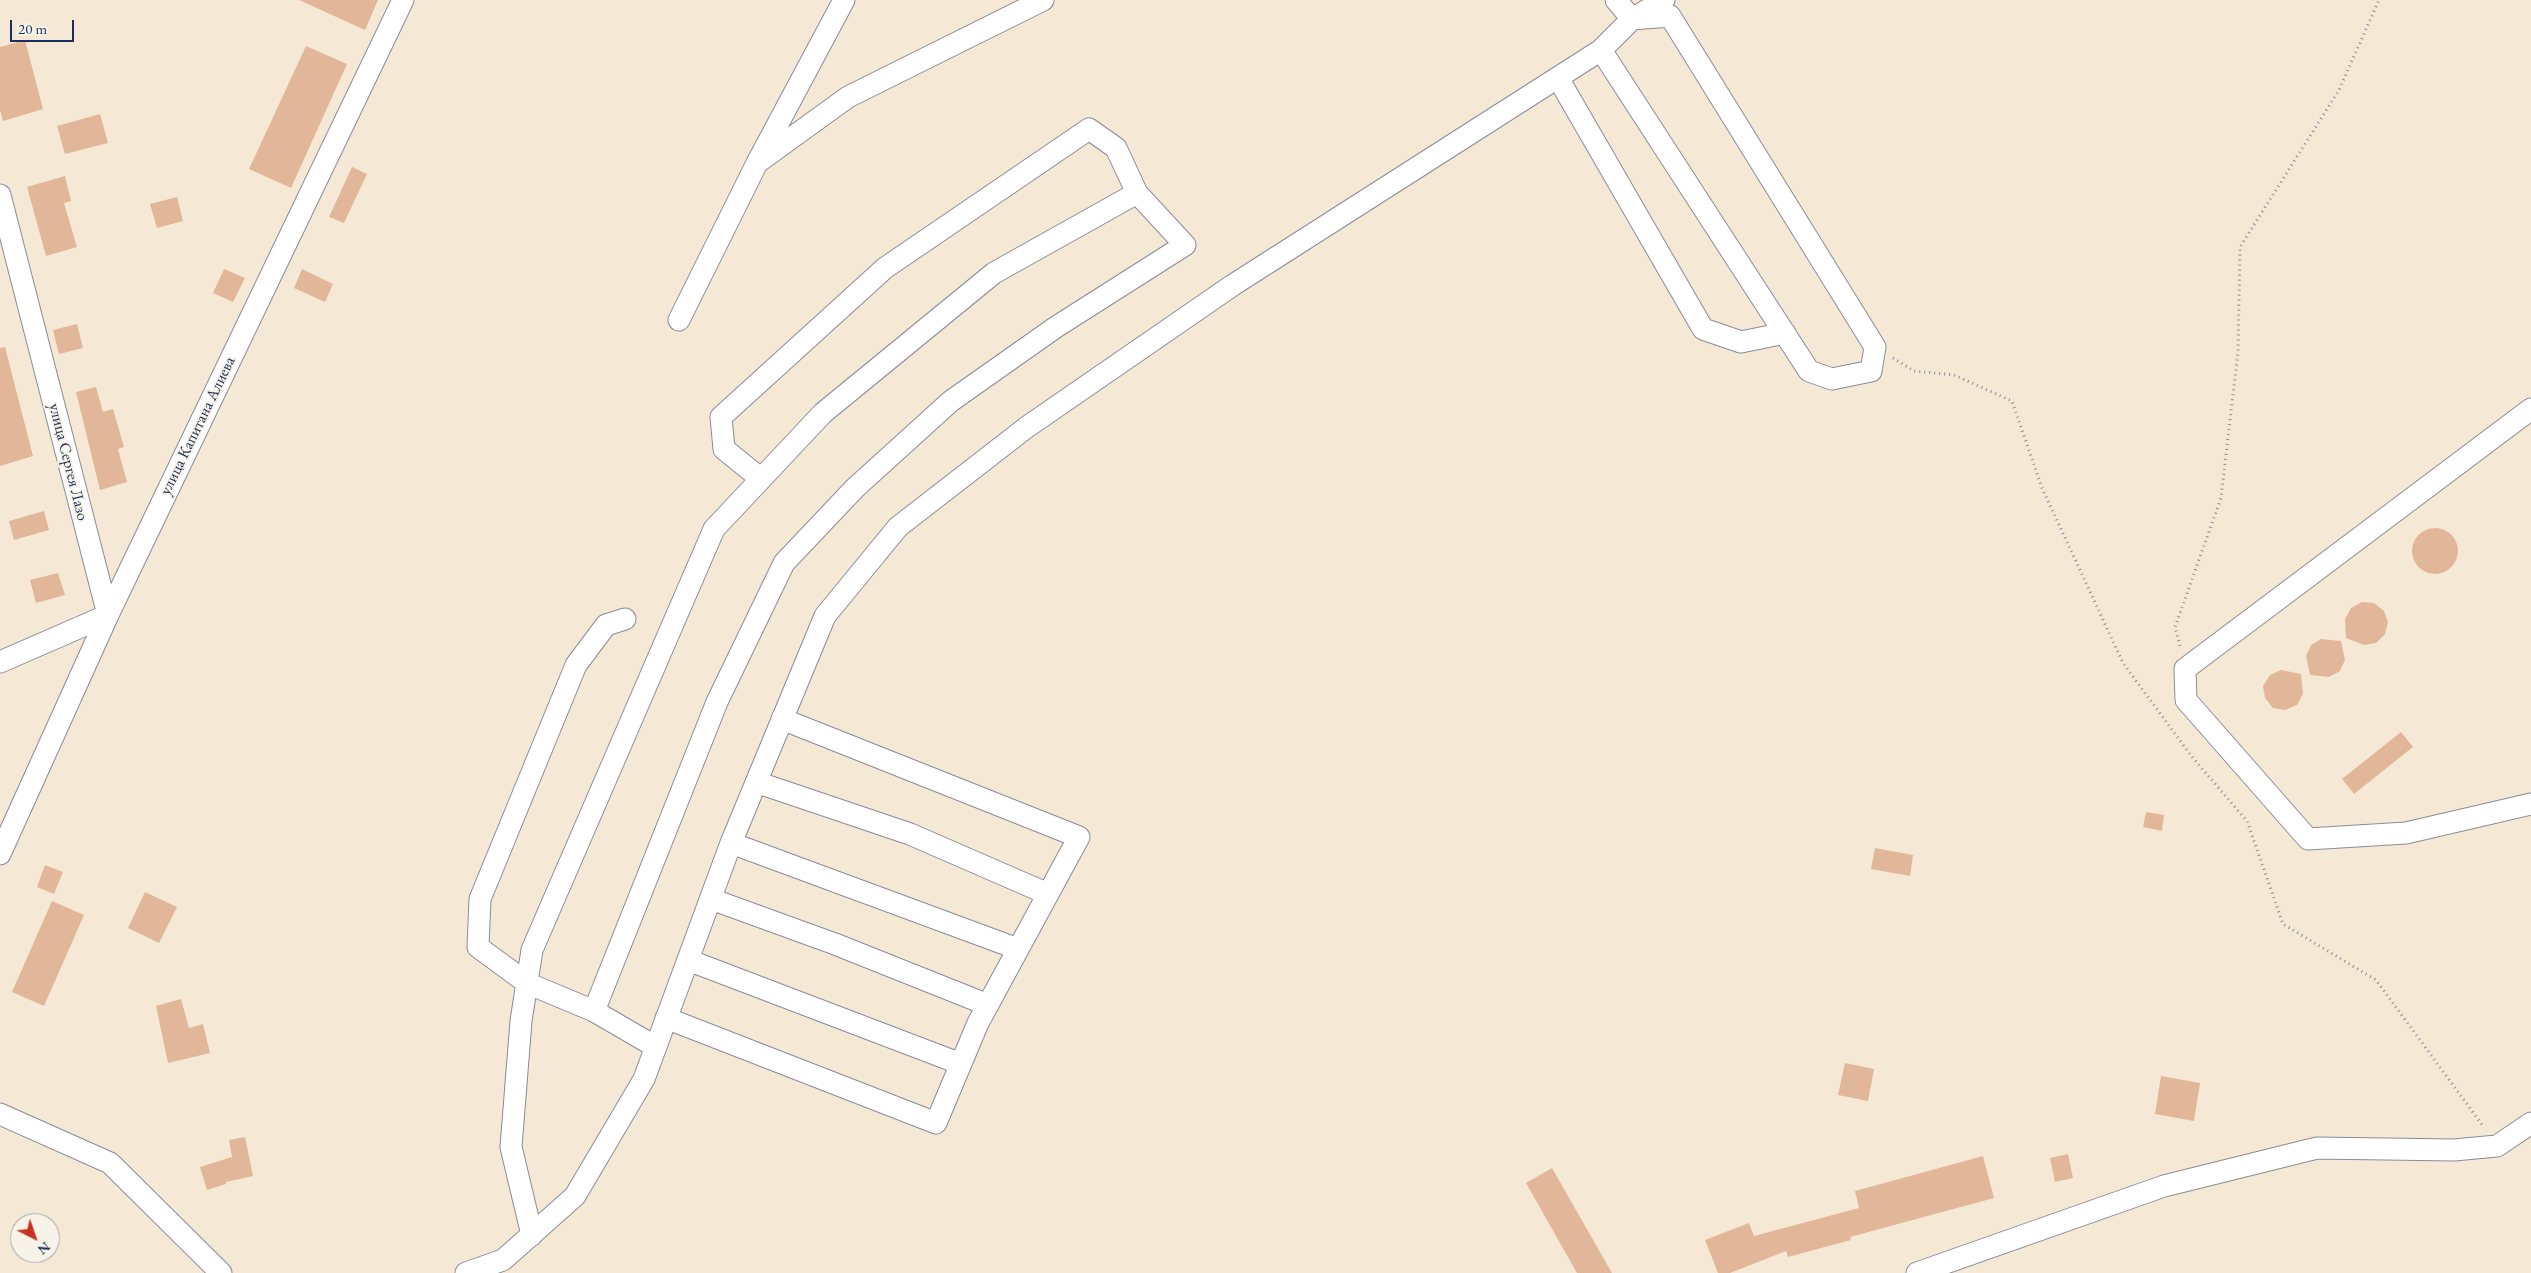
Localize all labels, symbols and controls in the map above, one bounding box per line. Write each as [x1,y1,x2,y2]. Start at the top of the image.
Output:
scale bar [12,10,76,42]
text: 20 m [18,19,47,38]
street label: улица Капитана Алиева [156,354,240,498]
street label: улица Сергея Лазо [44,401,92,523]
north arrow [10,1213,60,1263]
text: N [34,1238,54,1259]

